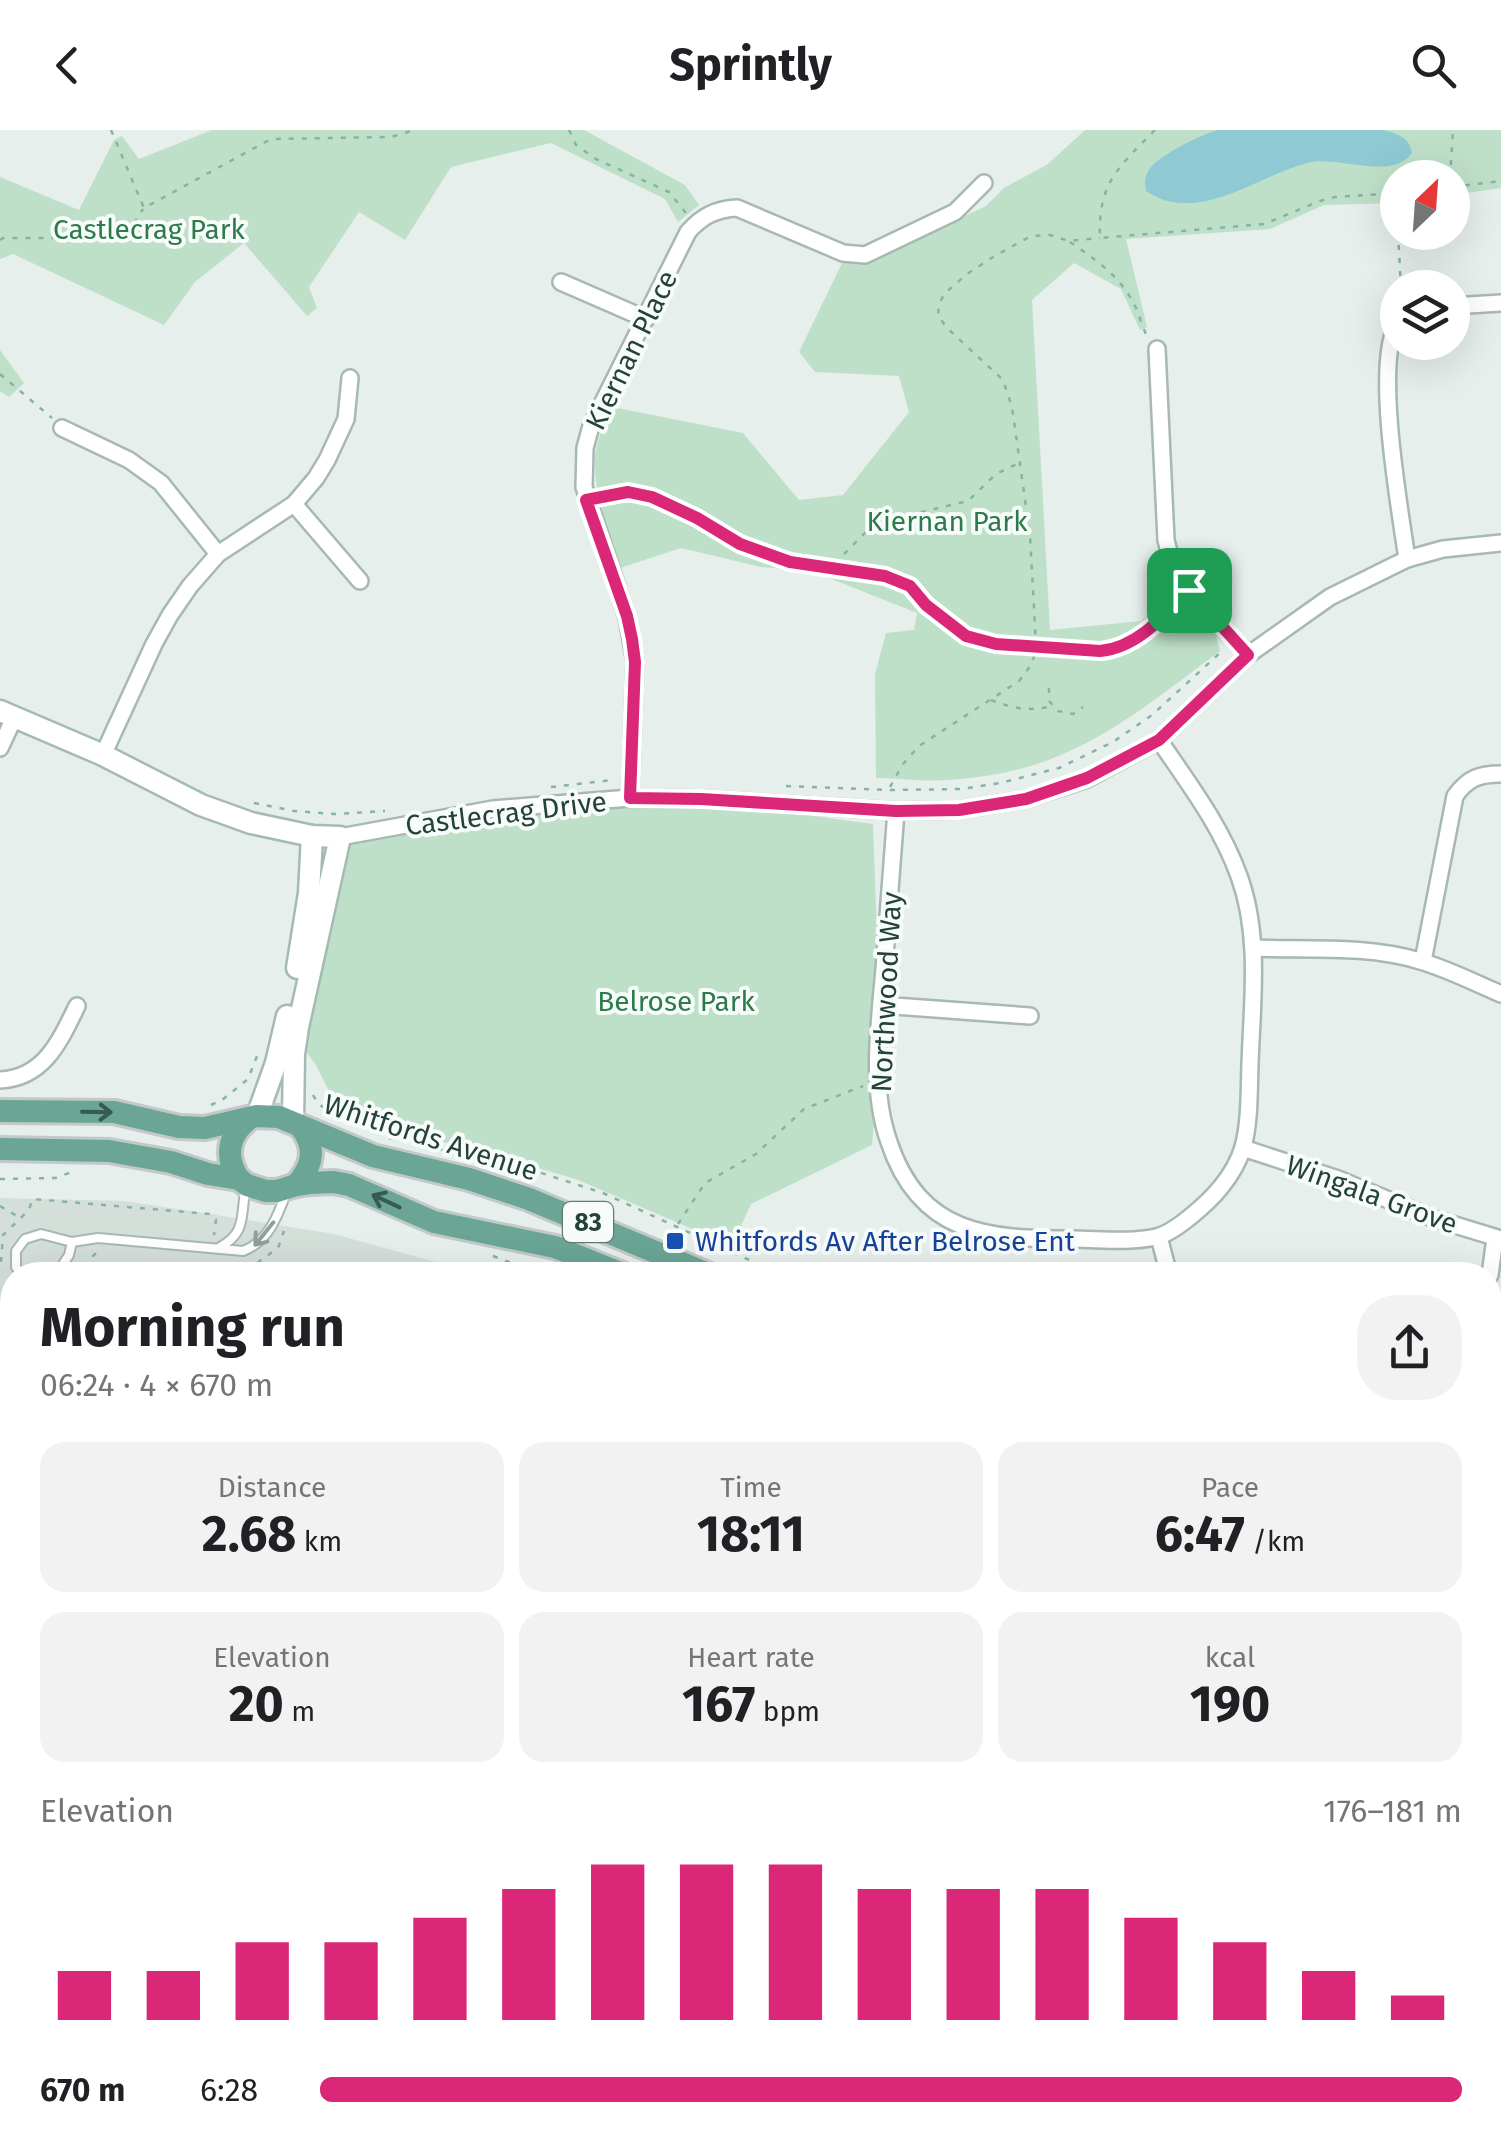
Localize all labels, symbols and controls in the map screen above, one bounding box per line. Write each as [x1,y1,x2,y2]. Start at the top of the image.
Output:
icon: back [40,38,95,93]
text: Sprintly [669,38,832,92]
icon: search [1406,38,1461,93]
north arrow [1380,160,1470,250]
map controls [1380,160,1470,360]
park label: Castlecrag Park [53,213,246,246]
street label: Kiernan Place [579,265,684,435]
button: layers [1380,270,1470,360]
park label: Kiernan Park [866,505,1028,538]
pin [1147,548,1232,633]
icon: arrive [1162,563,1217,618]
street label: Castlecrag Drive [404,785,609,842]
street label: Northwood Way [865,891,908,1093]
park label: Belrose Park [597,985,755,1018]
street label: Whitfords Avenue [320,1087,542,1188]
one-way arrow [80,1102,113,1122]
street label: Wingala Grove [1282,1148,1462,1241]
one-way arrow [372,1191,402,1210]
road number: 83 [563,1202,613,1242]
one-way arrow [253,1220,275,1246]
place label: Whitfords Av After Belrose Ent [695,1225,1076,1258]
marker: Whitfords Av After Belrose Ent [664,1230,686,1252]
text: Morning run [40,1295,345,1361]
button: share [1357,1295,1462,1400]
text: 06:24 · 4 × 670 m [40,1366,273,1404]
text: Distance [218,1471,326,1504]
text: Time [720,1471,782,1504]
text: Pace [1201,1471,1259,1504]
text: 2.68 [202,1504,296,1564]
text: 18:11 [697,1504,805,1564]
text: 6:47 [1155,1504,1245,1564]
text: km [296,1525,342,1558]
text: /km [1245,1525,1305,1558]
text: Elevation [213,1641,331,1674]
text: Heart rate [687,1641,815,1674]
text: kcal [1205,1641,1255,1674]
text: 20 [229,1674,284,1734]
text: 167 [682,1674,755,1734]
text: 190 [1190,1674,1270,1734]
text: m [284,1695,315,1728]
text: bpm [755,1695,820,1728]
text: Elevation [40,1792,174,1830]
text: 176–181 m [1323,1792,1462,1830]
text: 670 m [40,2071,125,2109]
text: 6:28 [200,2071,258,2109]

